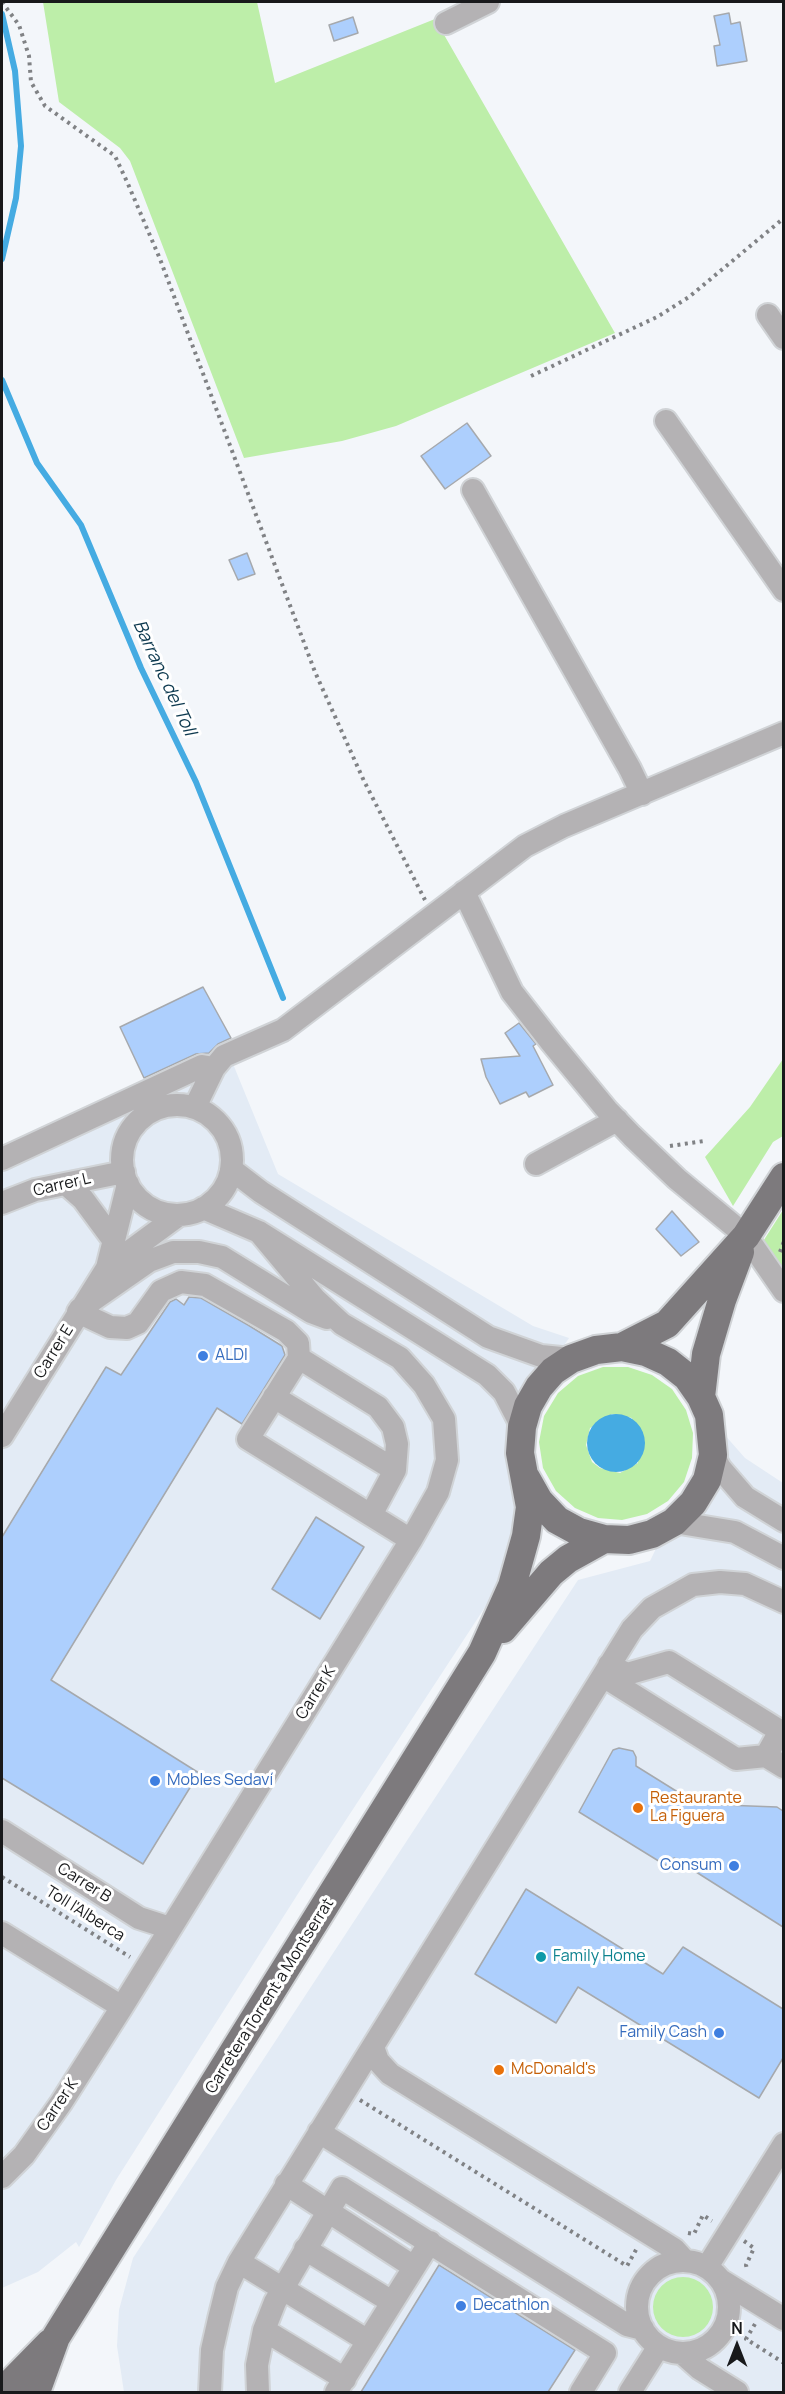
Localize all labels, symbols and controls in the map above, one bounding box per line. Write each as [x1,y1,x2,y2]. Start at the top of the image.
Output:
water label: Barranc del Toll [128,617,200,739]
street label: Carrer L [31,1169,93,1201]
street label: Carrer E [30,1322,78,1382]
place label: ALDI [215,1346,248,1366]
marker: ALDI [196,1349,210,1363]
street label: Carrer K [292,1663,340,1723]
place label: Mobles Sedaví [167,1771,273,1791]
marker: Mobles Sedaví [148,1774,162,1788]
place label: Restaurante La Figuera [650,1789,742,1827]
marker: Restaurante La Figuera [631,1801,645,1815]
place label: Consum [660,1856,722,1876]
street label: Carrer B [54,1859,114,1907]
marker: Consum [727,1859,741,1873]
street label: Toll l'Alberca [42,1882,128,1946]
street label: Carretera Torrent a Montserrat [202,1895,338,2097]
place label: Family Home [553,1947,646,1967]
marker: Family Home [534,1950,548,1964]
place label: Family Cash [619,2023,707,2043]
marker: Family Cash [712,2026,726,2040]
place label: McDonald's [511,2060,596,2080]
marker: McDonald's [492,2063,506,2077]
street label: Carrer K [33,2075,83,2135]
place label: Decathlon [473,2296,549,2316]
marker: Decathlon [454,2299,468,2313]
north arrow [707,2316,767,2376]
text: N [731,2317,743,2339]

